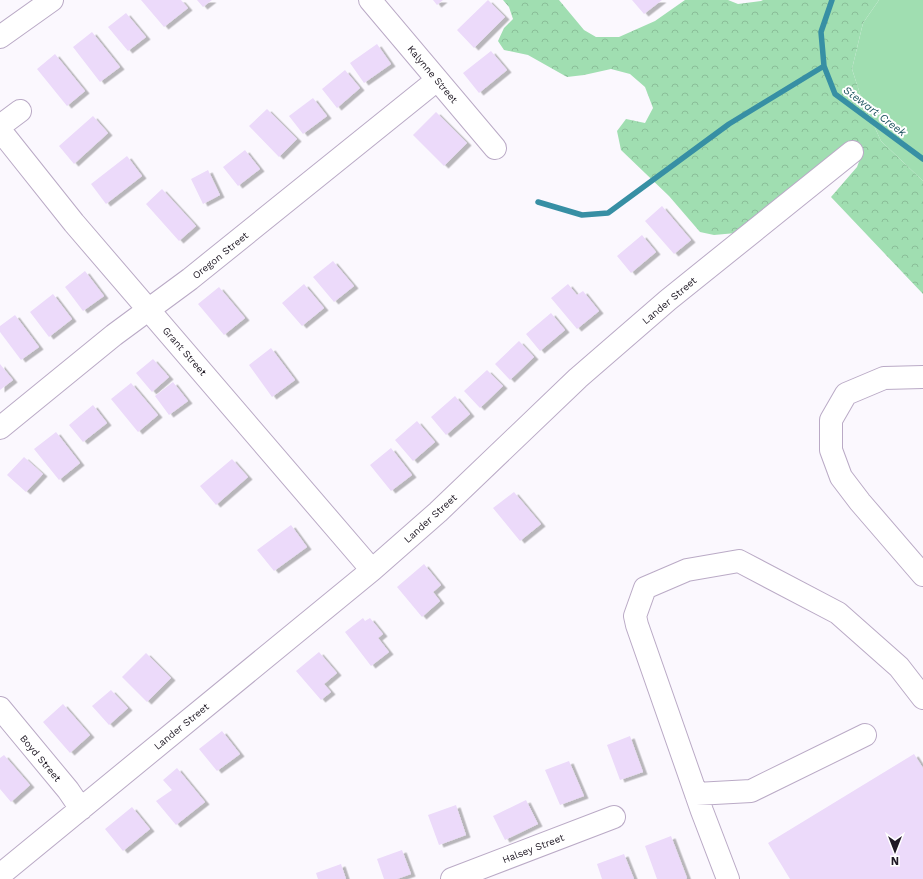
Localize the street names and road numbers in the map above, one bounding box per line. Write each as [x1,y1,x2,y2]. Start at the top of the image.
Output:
street label: Kalynne Street [405,43,460,106]
street label: Oregon Street [190,229,251,281]
street label: Lander Street [640,274,699,326]
street label: Grant Street [161,325,209,378]
street label: Lander Street [402,491,460,545]
street label: Lander Street [152,700,212,752]
street label: Boyd Street [18,733,64,784]
street label: Halsey Street [501,831,566,865]

